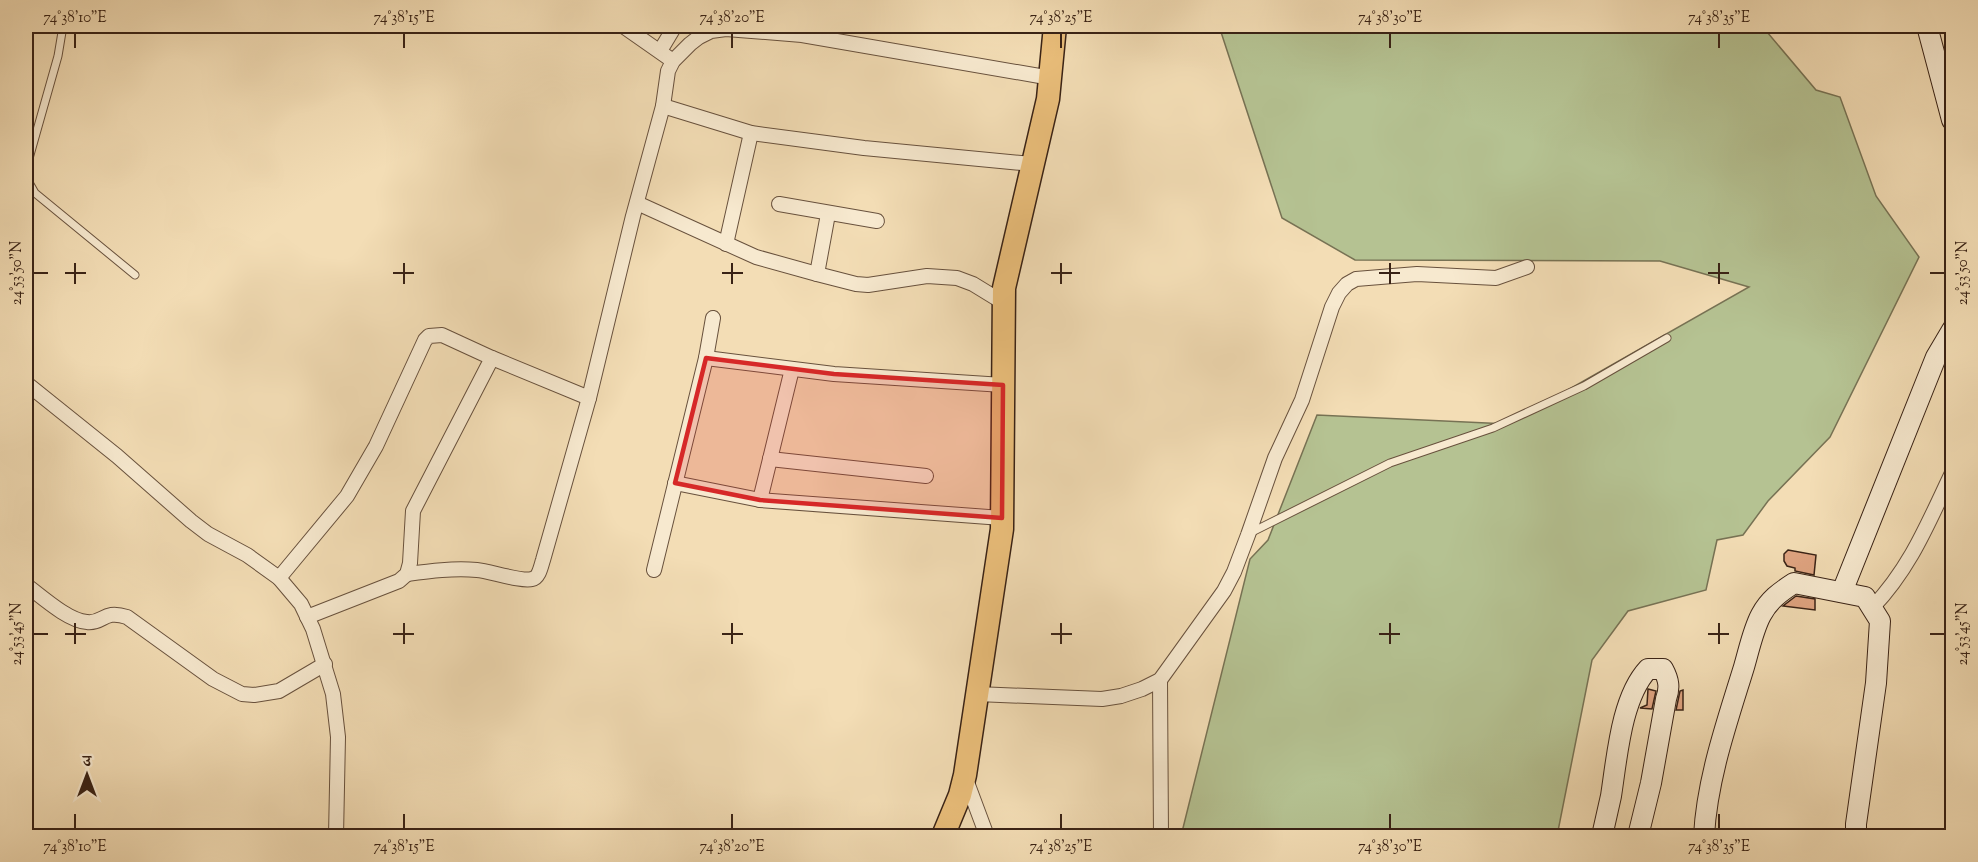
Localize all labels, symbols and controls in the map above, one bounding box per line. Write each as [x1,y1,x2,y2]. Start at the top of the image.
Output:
text: 74°38'10"E [43,8,107,29]
text: 74°38'15"E [373,8,435,29]
text: 74°38'20"E [699,8,765,29]
text: 74°38'25"E [1030,8,1092,29]
text: 74°38'30"E [1358,8,1422,29]
text: 74°38'35"E [1688,8,1750,29]
text: 24°53'50"N [7,241,28,305]
text: 24°53'50"N [1953,241,1974,305]
text: 24°53'45"N [7,602,28,665]
text: 24°53'45"N [1953,602,1974,665]
north arrow [57,745,117,805]
text: उ [82,751,93,774]
text: 74°38'10"E [43,837,107,858]
text: 74°38'15"E [373,837,435,858]
text: 74°38'20"E [699,837,765,858]
text: 74°38'25"E [1030,837,1092,858]
text: 74°38'30"E [1358,837,1422,858]
text: 74°38'35"E [1688,837,1750,858]

